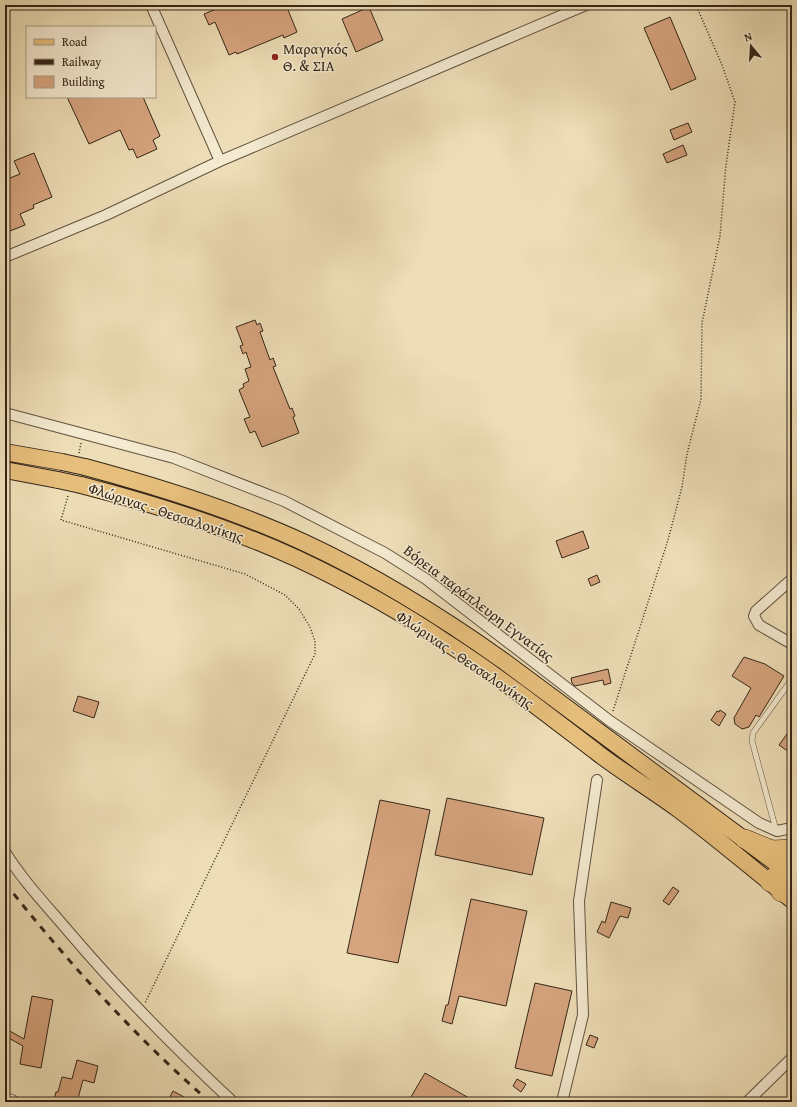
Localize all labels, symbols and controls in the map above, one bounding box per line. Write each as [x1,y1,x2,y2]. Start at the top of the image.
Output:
legend [26,26,156,98]
north arrow [731,26,771,66]
text: N [742,28,754,45]
text: Road [62,33,88,50]
place label: Μαραγκός Θ. & ΣΙΑ [283,38,349,76]
marker: Μαραγκός Θ. & ΣΙΑ [270,52,280,62]
text: Railway [62,53,101,70]
text: Building [62,73,105,90]
street label: Φλώρινας - Θεσσαλονίκης [86,477,247,547]
street label: Βόρεια παράπλευρη Εγνατίας [400,540,559,667]
street label: Φλώρινας - Θεσσαλονίκης [392,605,539,713]

